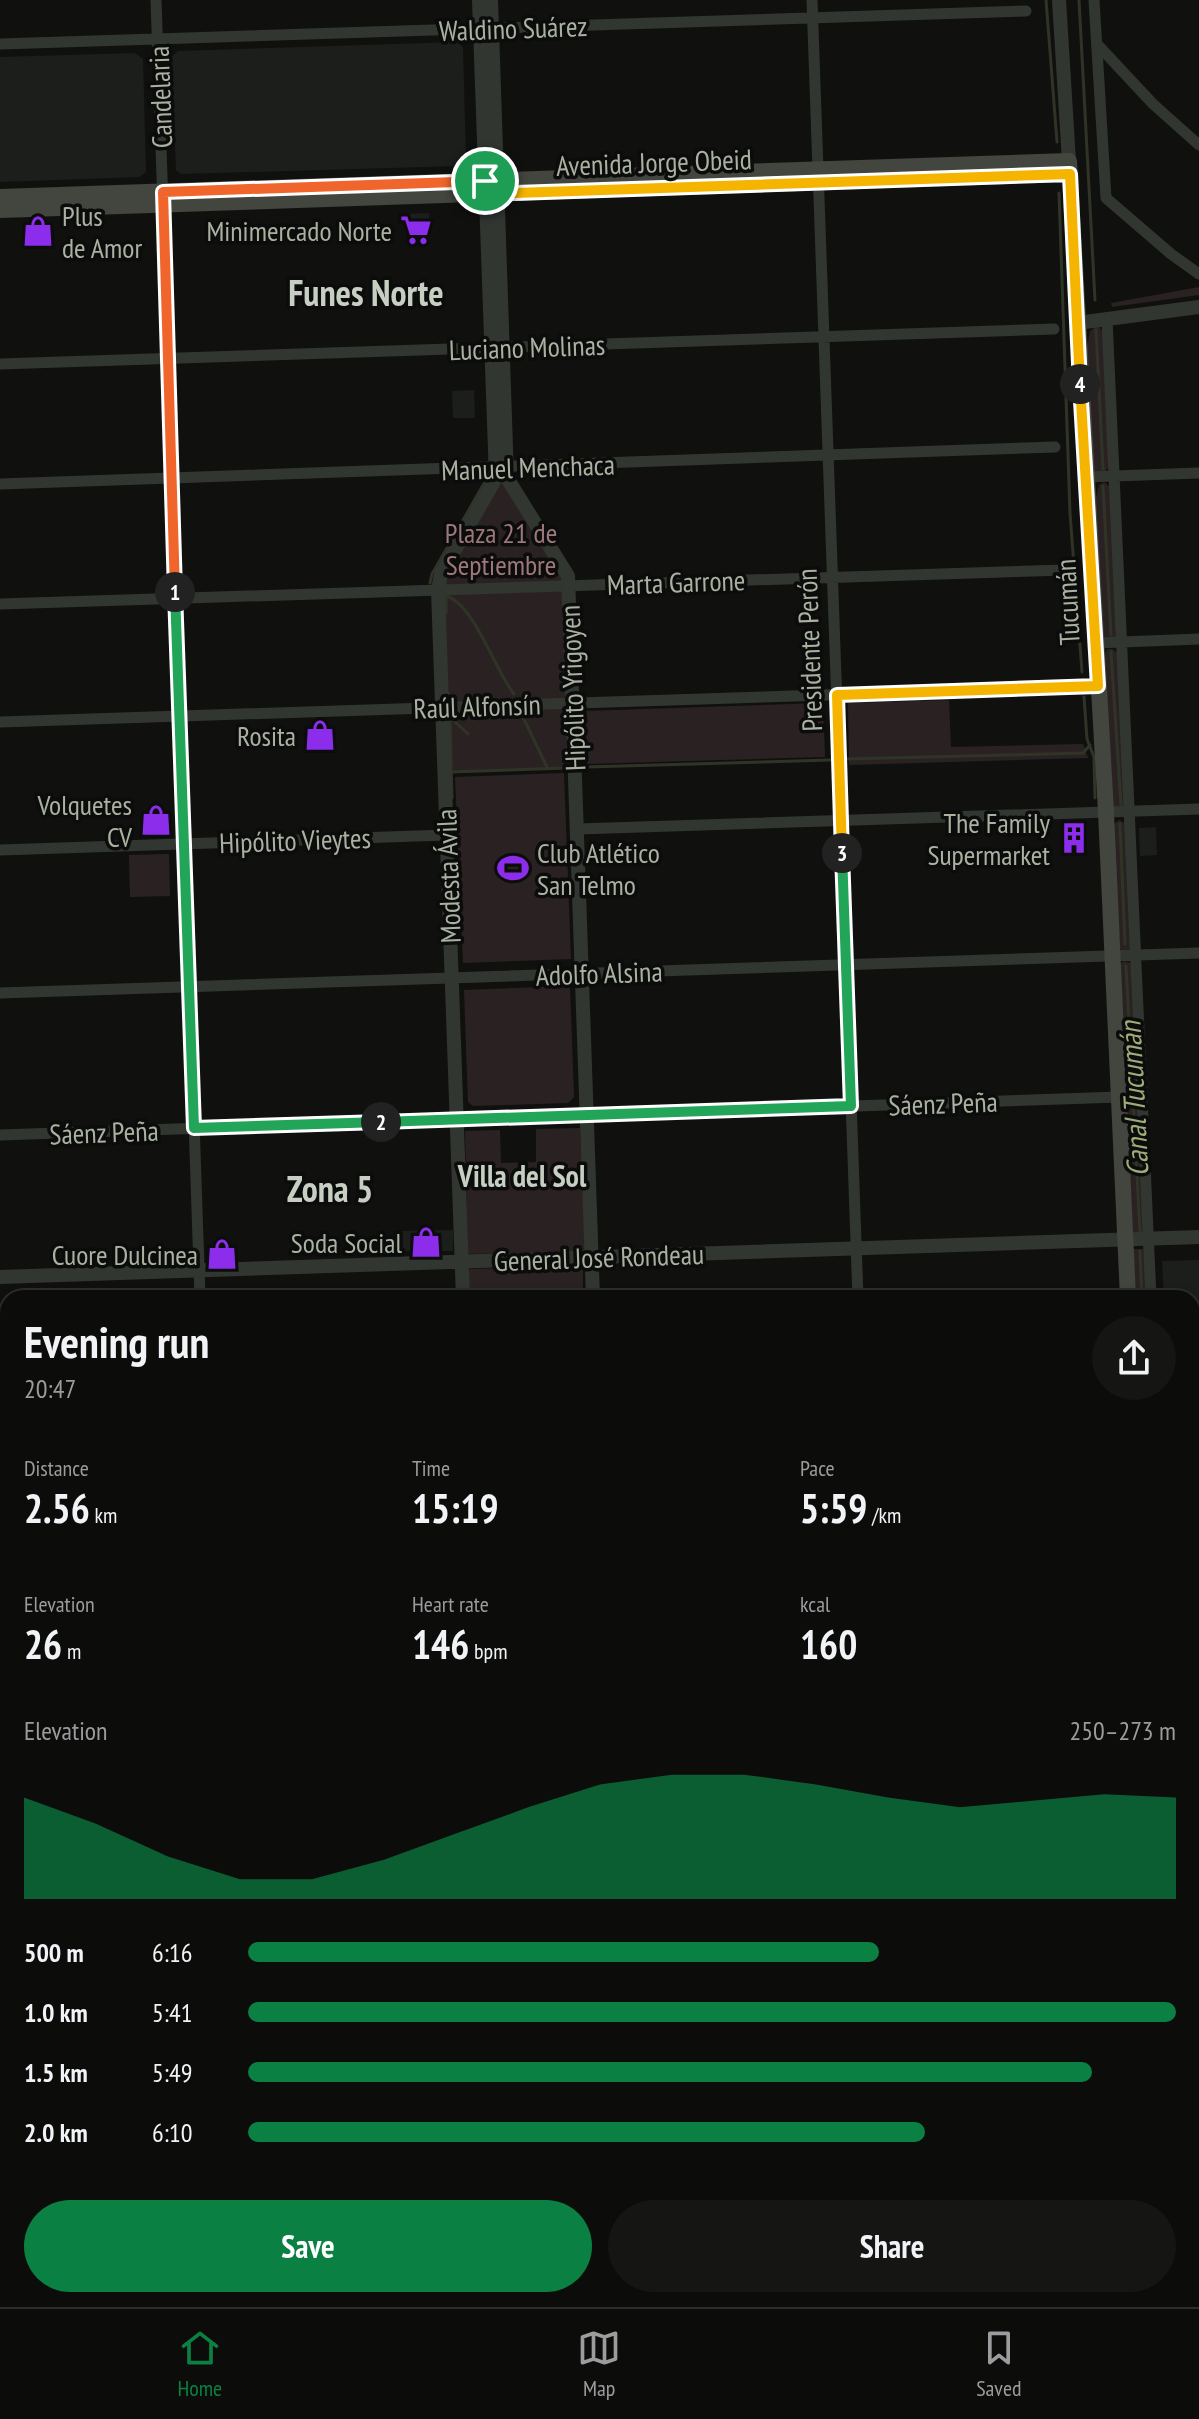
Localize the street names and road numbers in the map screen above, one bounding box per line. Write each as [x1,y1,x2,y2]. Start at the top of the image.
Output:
street label: Waldino Suárez [438,7,588,49]
street label: Candelaria [140,45,180,149]
street label: Avenida Jorge Obeid [555,140,753,184]
street label: Luciano Molinas [448,326,606,368]
street label: Manuel Menchaca [440,445,616,489]
street label: Tucumán [1046,558,1088,646]
street label: Marta Garrone [606,561,746,603]
street label: Presidente Perón [788,568,830,732]
street label: Hipólito Yrigoyen [551,604,593,772]
street label: Raúl Alfonsín [413,685,541,727]
street label: Modesta Ávila [427,808,469,944]
street label: Hipólito Vieytes [218,819,372,861]
street label: Adolfo Alsina [535,952,663,994]
street label: Sáenz Peña [888,1083,998,1123]
street label: Sáenz Peña [49,1112,159,1152]
street label: General José Rondeau [493,1235,705,1279]

